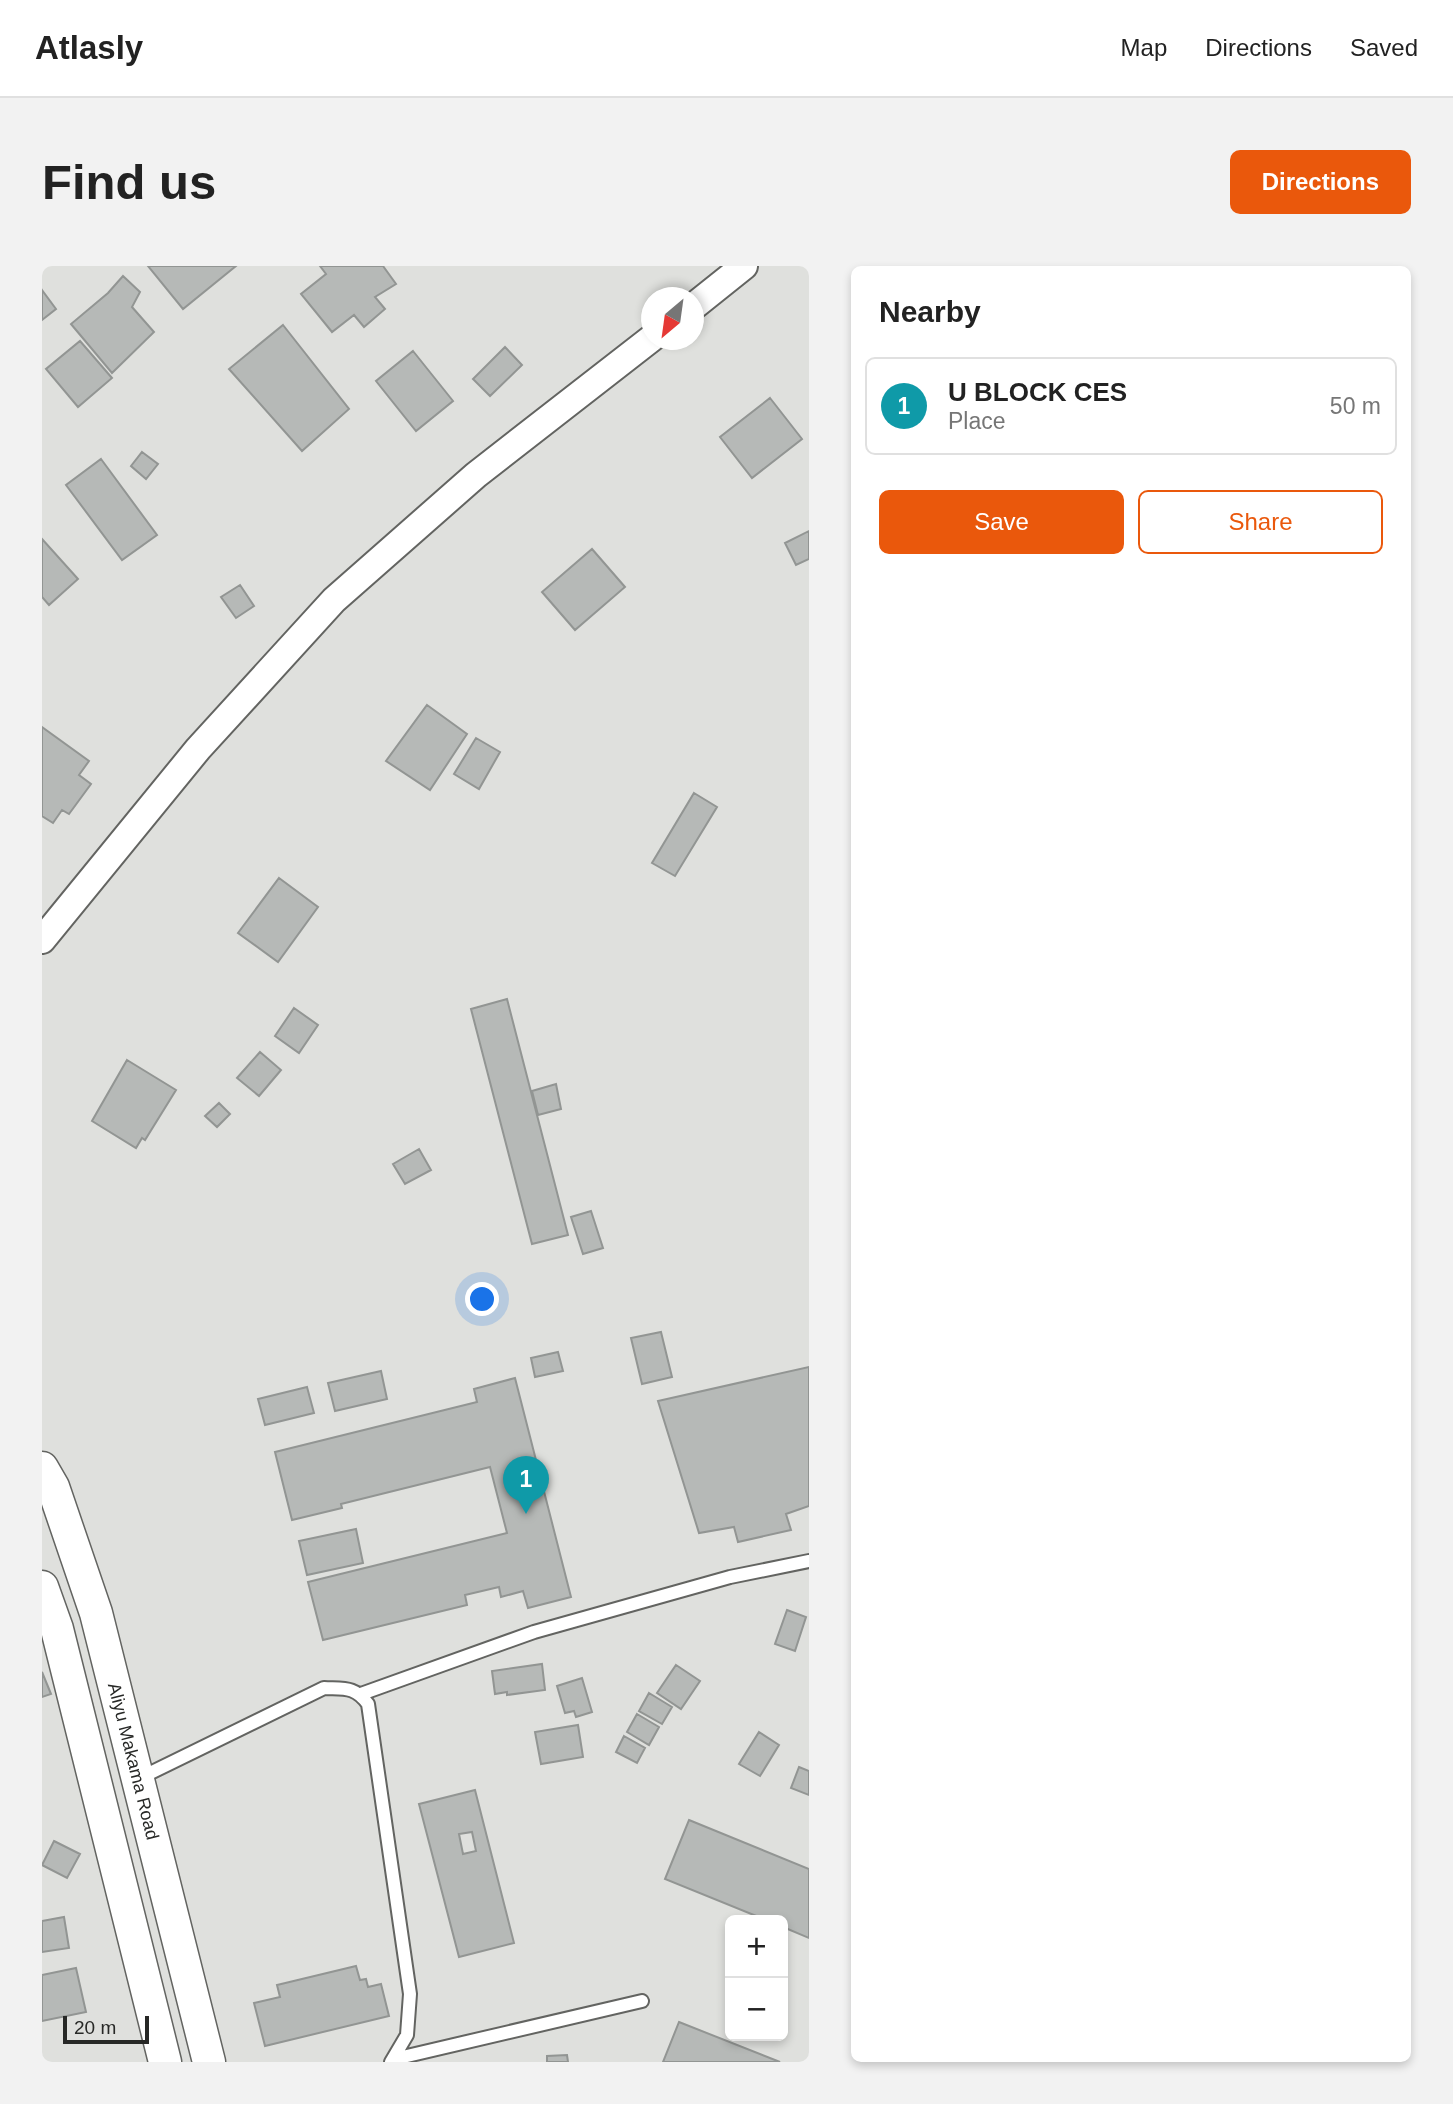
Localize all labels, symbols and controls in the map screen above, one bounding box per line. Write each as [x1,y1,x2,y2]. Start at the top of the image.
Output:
text: Atlasly [35,29,143,66]
text: Map [1121,34,1167,61]
text: Directions [1205,34,1312,61]
text: Saved [1350,34,1418,61]
button: Directions [1230,150,1411,214]
text: Find us [42,155,216,209]
north arrow [641,287,704,350]
text: Nearby [879,295,981,328]
text: U BLOCK CES [948,377,1127,407]
text: 1 [898,393,910,419]
text: 50 m [1330,393,1381,419]
text: Place [948,408,1006,434]
button: Save [879,490,1124,554]
button: Share [1138,490,1383,554]
your location [465,1282,499,1316]
pin: 1 [503,1456,549,1514]
street label: Aliyu Makama Road [104,1681,163,1842]
map controls [725,1915,788,2041]
button: + [725,1915,788,1978]
button: − [725,1978,788,2041]
scale bar [63,2013,149,2045]
text: 20 m [74,2017,116,2038]

